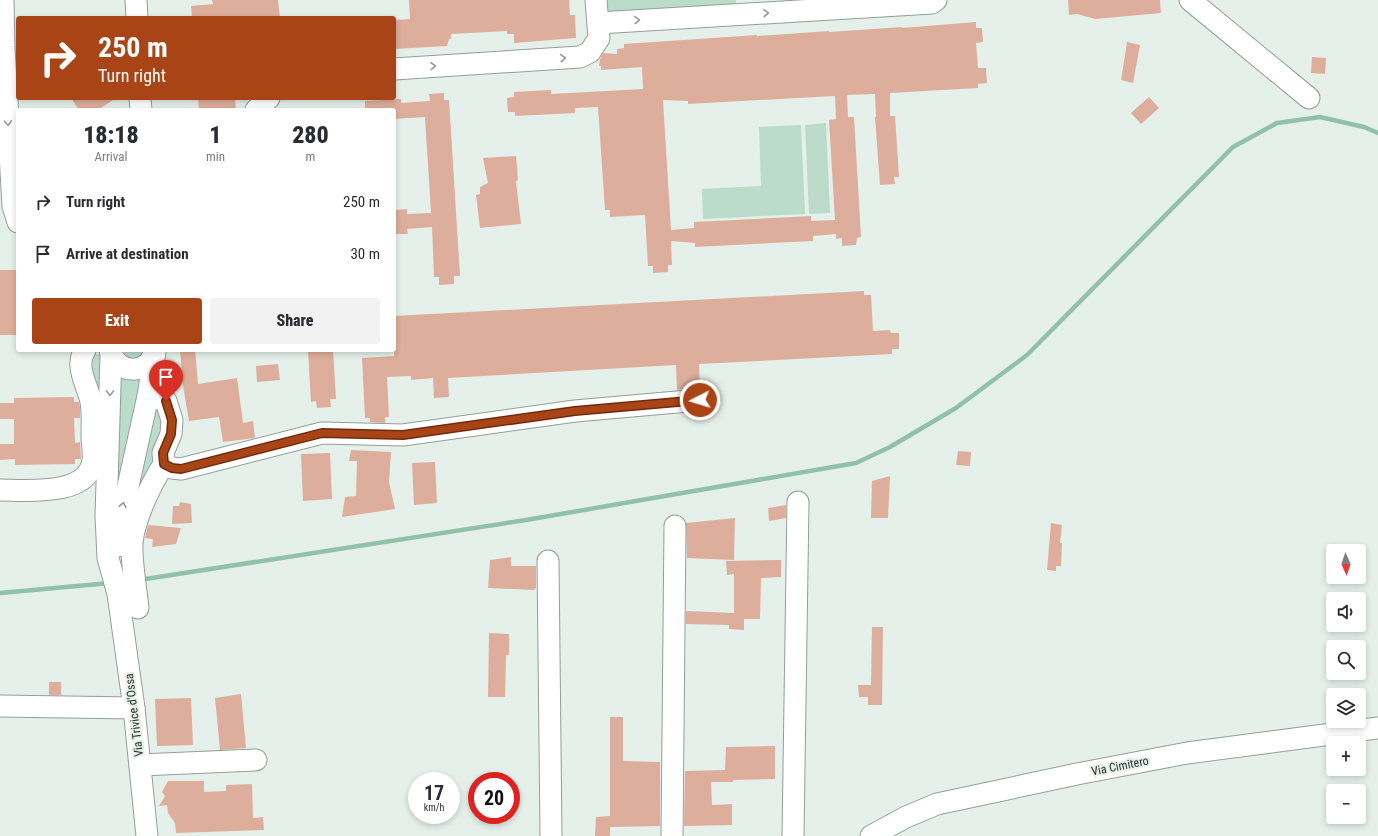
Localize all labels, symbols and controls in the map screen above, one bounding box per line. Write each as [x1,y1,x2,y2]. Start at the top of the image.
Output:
one-way arrow [763,8,769,17]
one-way arrow [634,16,640,25]
text: 250 m [98,31,168,64]
icon: right [32,32,84,84]
one-way arrow [560,54,566,62]
one-way arrow [430,62,436,71]
text: Turn right [98,65,166,86]
one-way arrow [4,120,13,126]
text: 18:18 [83,121,139,149]
text: 1 [209,121,222,149]
text: 280 [292,121,329,149]
text: Arrival [94,149,128,164]
text: min [206,149,225,164]
text: m [306,149,315,164]
icon: right [32,191,54,213]
text: Turn right [66,193,125,211]
text: 250 m [343,193,380,211]
icon: arrive [32,243,54,265]
text: Arrive at destination [66,245,189,263]
text: 30 m [350,245,380,263]
button: Exit [32,298,202,344]
button: Share [210,298,380,344]
pin [149,360,183,401]
icon: arrive [155,366,177,388]
position arrow [679,379,721,421]
one-way arrow [106,390,115,396]
one-way arrow [119,502,127,508]
north arrow [1326,544,1366,584]
map controls [1326,544,1366,824]
button: sound [1326,592,1366,632]
button: search [1326,640,1366,680]
street label: Via Trivice d'Ossa [122,672,146,757]
button: layers [1326,688,1366,728]
button: + [1326,736,1366,776]
street label: Via Cimitero [1090,754,1150,778]
speed limit sign: 20 [468,772,520,824]
text: 17 [424,781,444,805]
button: − [1326,784,1366,824]
text: km/h [424,802,444,813]

